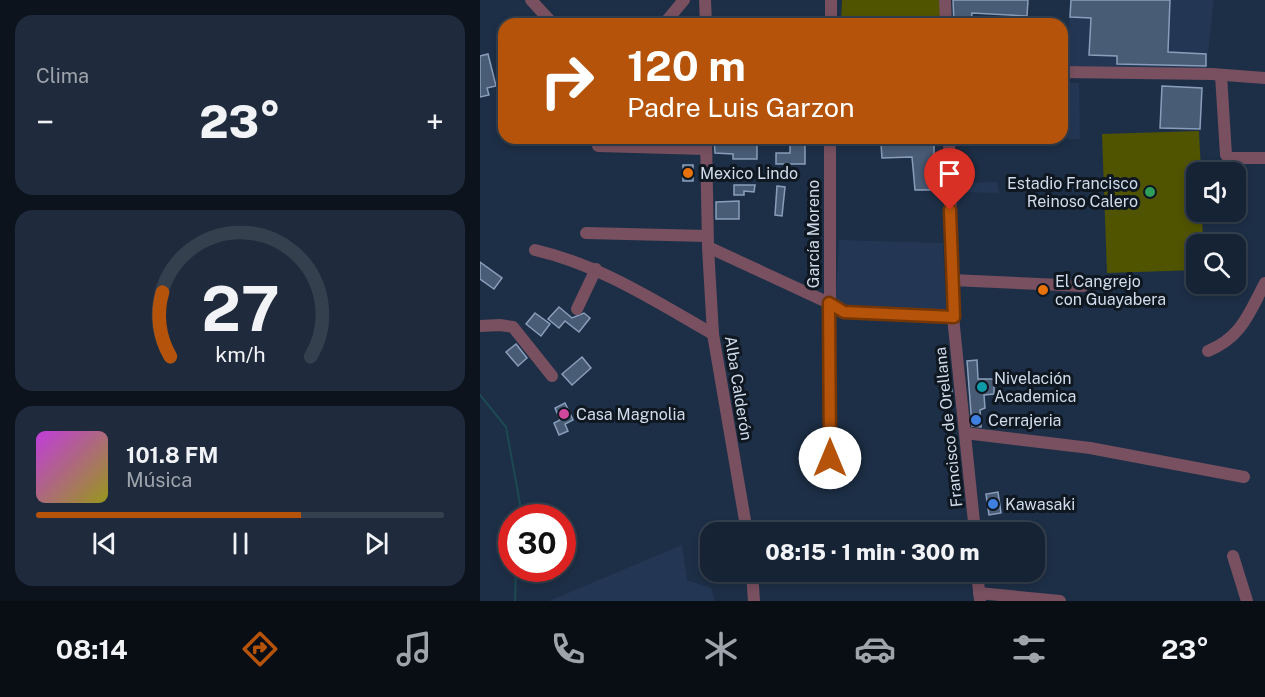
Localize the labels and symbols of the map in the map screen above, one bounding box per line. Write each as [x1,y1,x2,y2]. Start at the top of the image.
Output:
pin [924,148,975,210]
place label: Mexico Lindo [700,164,798,183]
marker: Mexico Lindo [681,166,695,180]
place label: Estadio Francisco Reinoso Calero [1007,174,1138,211]
street label: García Moreno [804,180,823,288]
marker: Estadio Francisco Reinoso Calero [1143,185,1157,199]
place label: El Cangrejo con Guayabera [1055,272,1166,309]
marker: El Cangrejo con Guayabera [1036,283,1050,297]
street label: Alba Calderón [721,334,756,442]
street label: Francisco de Orellana [931,346,966,508]
place label: Nivelación Academica [994,369,1076,406]
marker: Nivelación Academica [975,380,989,394]
place label: Casa Magnolia [576,405,685,424]
marker: Casa Magnolia [557,407,571,421]
place label: Cerrajeria [988,411,1061,430]
marker: Cerrajeria [969,413,983,427]
position arrow [798,426,862,490]
place label: Kawasaki [1005,495,1075,514]
marker: Kawasaki [986,497,1000,511]
speed limit sign: 30 [498,504,576,582]

